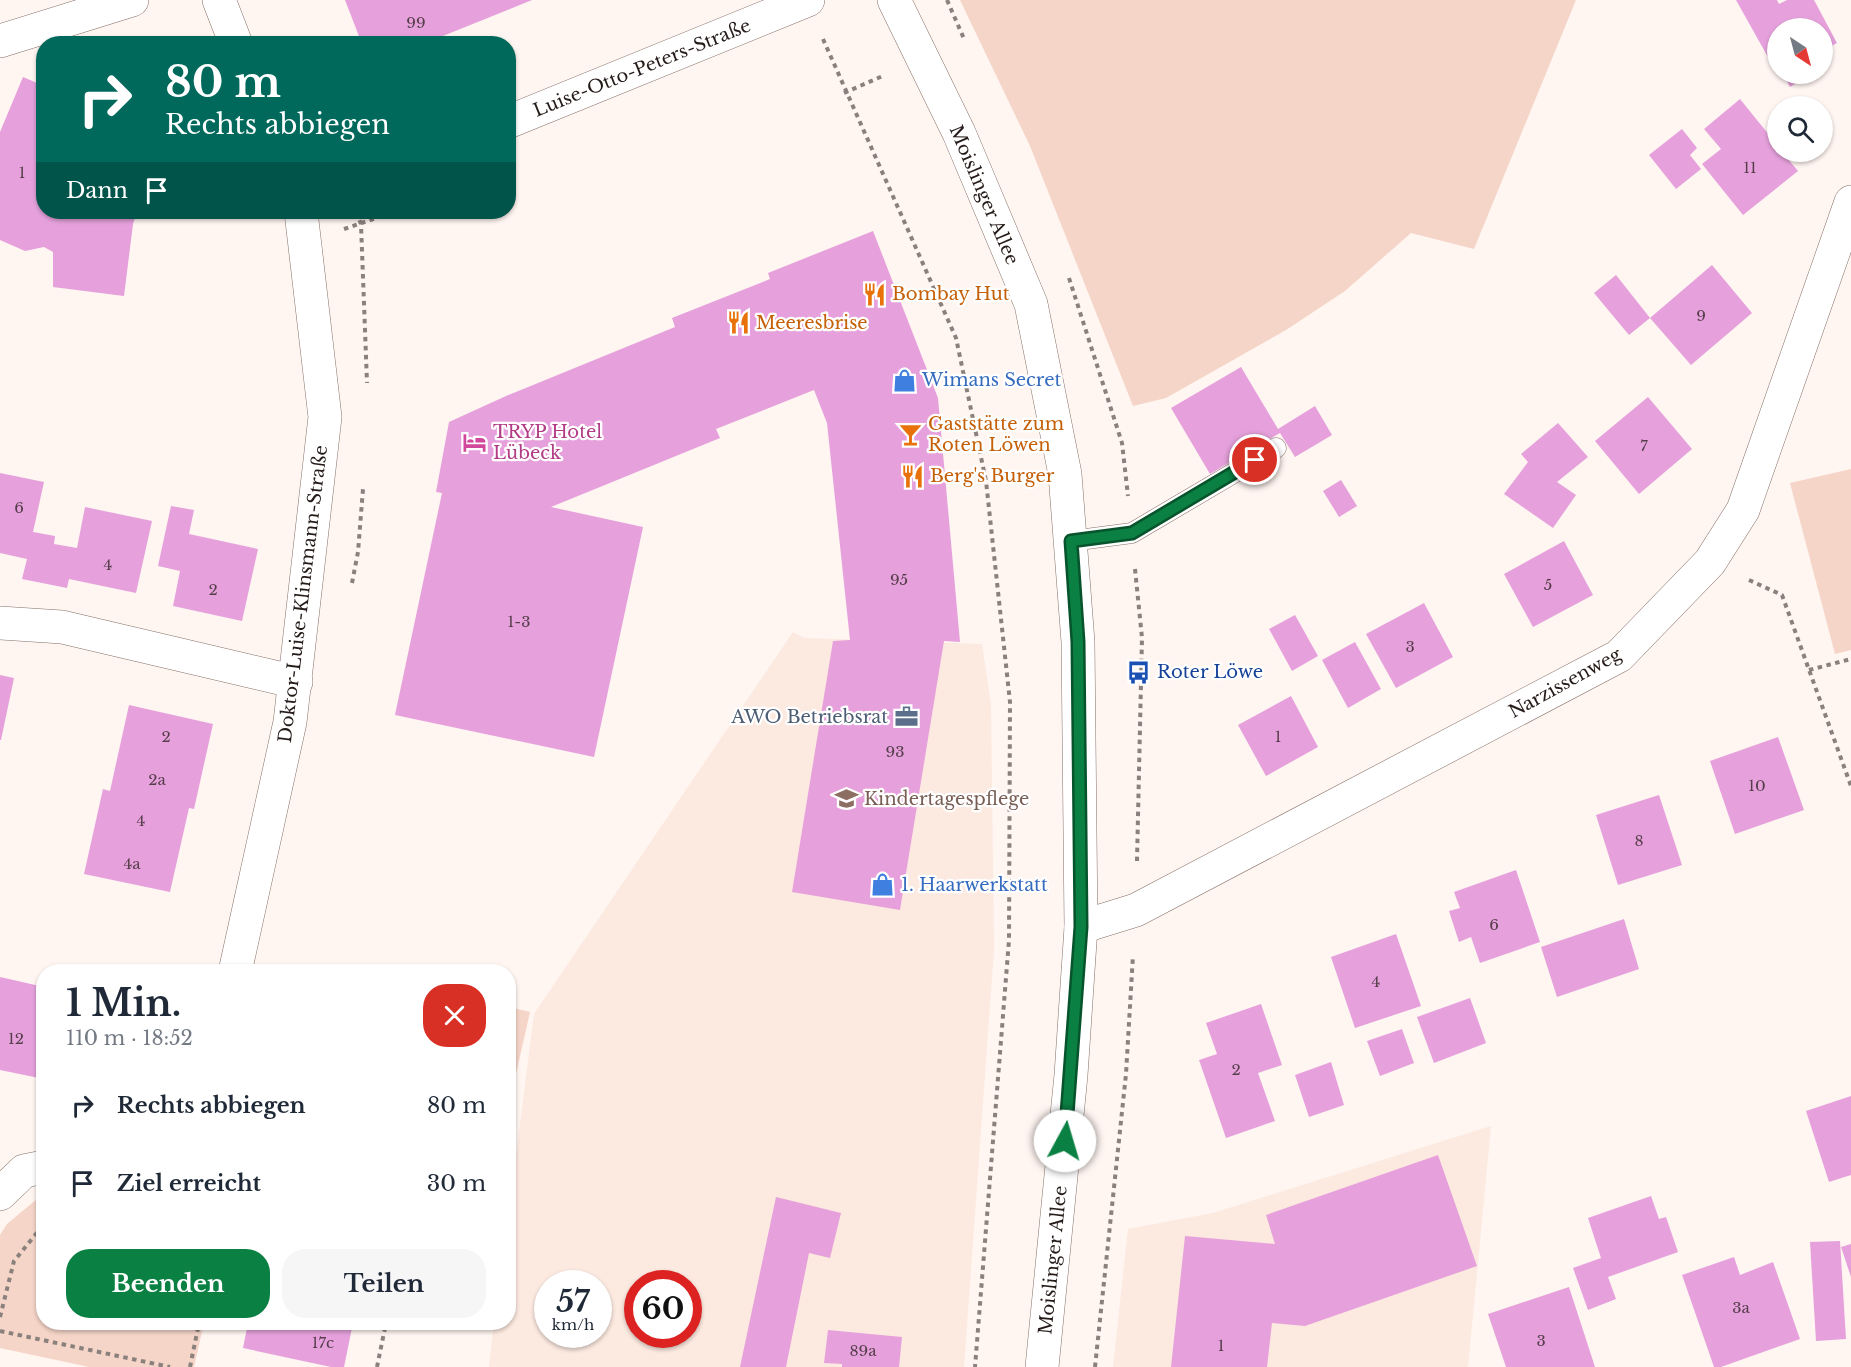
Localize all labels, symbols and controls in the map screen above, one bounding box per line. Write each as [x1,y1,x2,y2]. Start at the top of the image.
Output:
house number: 99 [406,13,426,32]
street label: Luise-Otto-Peters-Straße [530,14,754,122]
north arrow [1767,18,1833,84]
map controls [1767,18,1833,162]
text: 80 m [165,56,281,108]
icon: right [66,60,144,138]
button: search [1767,96,1833,162]
text: Rechts abbiegen [165,108,390,141]
street label: Moislinger Allee [945,122,1023,268]
house number: 11 [1743,158,1757,177]
house number: 1 [19,163,25,182]
icon: arrive [140,174,173,207]
text: Dann [66,177,128,204]
restaurant icon: Bombay Hut [861,281,887,307]
place label: Bombay Hut [892,283,1010,305]
house number: 9 [1696,306,1706,325]
restaurant icon: Meeresbrise [725,310,751,336]
place label: Meeresbrise [756,312,868,334]
shop icon: Wimans Secret [891,367,917,393]
place label: Wimans Secret [921,369,1061,391]
place label: Gaststätte zum Roten Löwen [928,413,1064,456]
place label: TRYP Hotel Lübeck [493,421,602,464]
bar icon: Gaststätte zum Roten Löwen [897,421,923,447]
hotel icon: TRYP Hotel Lübeck [462,429,488,455]
pin [1229,434,1280,485]
house number: 7 [1640,436,1648,455]
icon: arrive [1238,443,1271,476]
street label: Doktor-Luise-Klinsmann-Straße [274,444,332,744]
restaurant icon: Berg's Burger [899,463,925,489]
place label: Berg's Burger [930,465,1055,487]
house number: 6 [14,498,24,517]
house number: 4 [104,555,112,574]
house number: 95 [890,570,908,589]
house number: 5 [1544,575,1552,594]
house number: 2 [208,580,218,599]
house number: 1-3 [508,612,530,631]
house number: 3 [1405,637,1415,656]
street label: Narzissenweg [1505,643,1625,723]
bus stop icon: Roter Löwe [1126,659,1152,685]
place label: Roter Löwe [1157,661,1263,683]
office icon: AWO Betriebsrat [893,704,919,730]
place label: AWO Betriebsrat [730,706,888,728]
house number: 2 [161,727,171,746]
house number: 1 [1275,727,1281,746]
house number: 93 [886,742,904,761]
house number: 2a [148,770,166,789]
house number: 10 [1748,776,1766,795]
school or university icon: Kindertagespflege [833,786,859,812]
place label: Kindertagespflege [864,788,1029,810]
house number: 4 [137,811,145,830]
house number: 8 [1634,831,1644,850]
house number: 4a [123,854,141,873]
shop icon: 1. Haarwerkstatt [870,872,896,898]
place label: 1. Haarwerkstatt [901,874,1048,896]
house number: 6 [1489,915,1499,934]
house number: 4 [1372,972,1380,991]
text: 1 Min. [66,981,181,1026]
button: close [423,984,486,1047]
text: 110 m · 18:52 [66,1026,193,1050]
house number: 12 [8,1029,24,1048]
house number: 2 [1231,1060,1241,1079]
icon: right [66,1089,99,1122]
text: Rechts abbiegen [117,1092,306,1119]
text: 80 m [427,1092,486,1119]
position arrow [1033,1109,1097,1173]
icon: arrive [66,1167,99,1200]
text: Ziel erreicht [117,1170,261,1197]
text: 30 m [427,1170,486,1197]
street label: Moislinger Allee [1034,1185,1072,1335]
button: Beenden [66,1249,270,1318]
button: Teilen [282,1249,486,1318]
speed limit sign: 60 [624,1270,702,1348]
text: 57 [556,1283,590,1320]
house number: 3a [1732,1298,1750,1317]
text: km/h [552,1315,594,1334]
house number: 3 [1536,1331,1546,1350]
house number: 17c [312,1333,334,1352]
house number: 1 [1218,1336,1224,1355]
house number: 89a [849,1341,877,1360]

